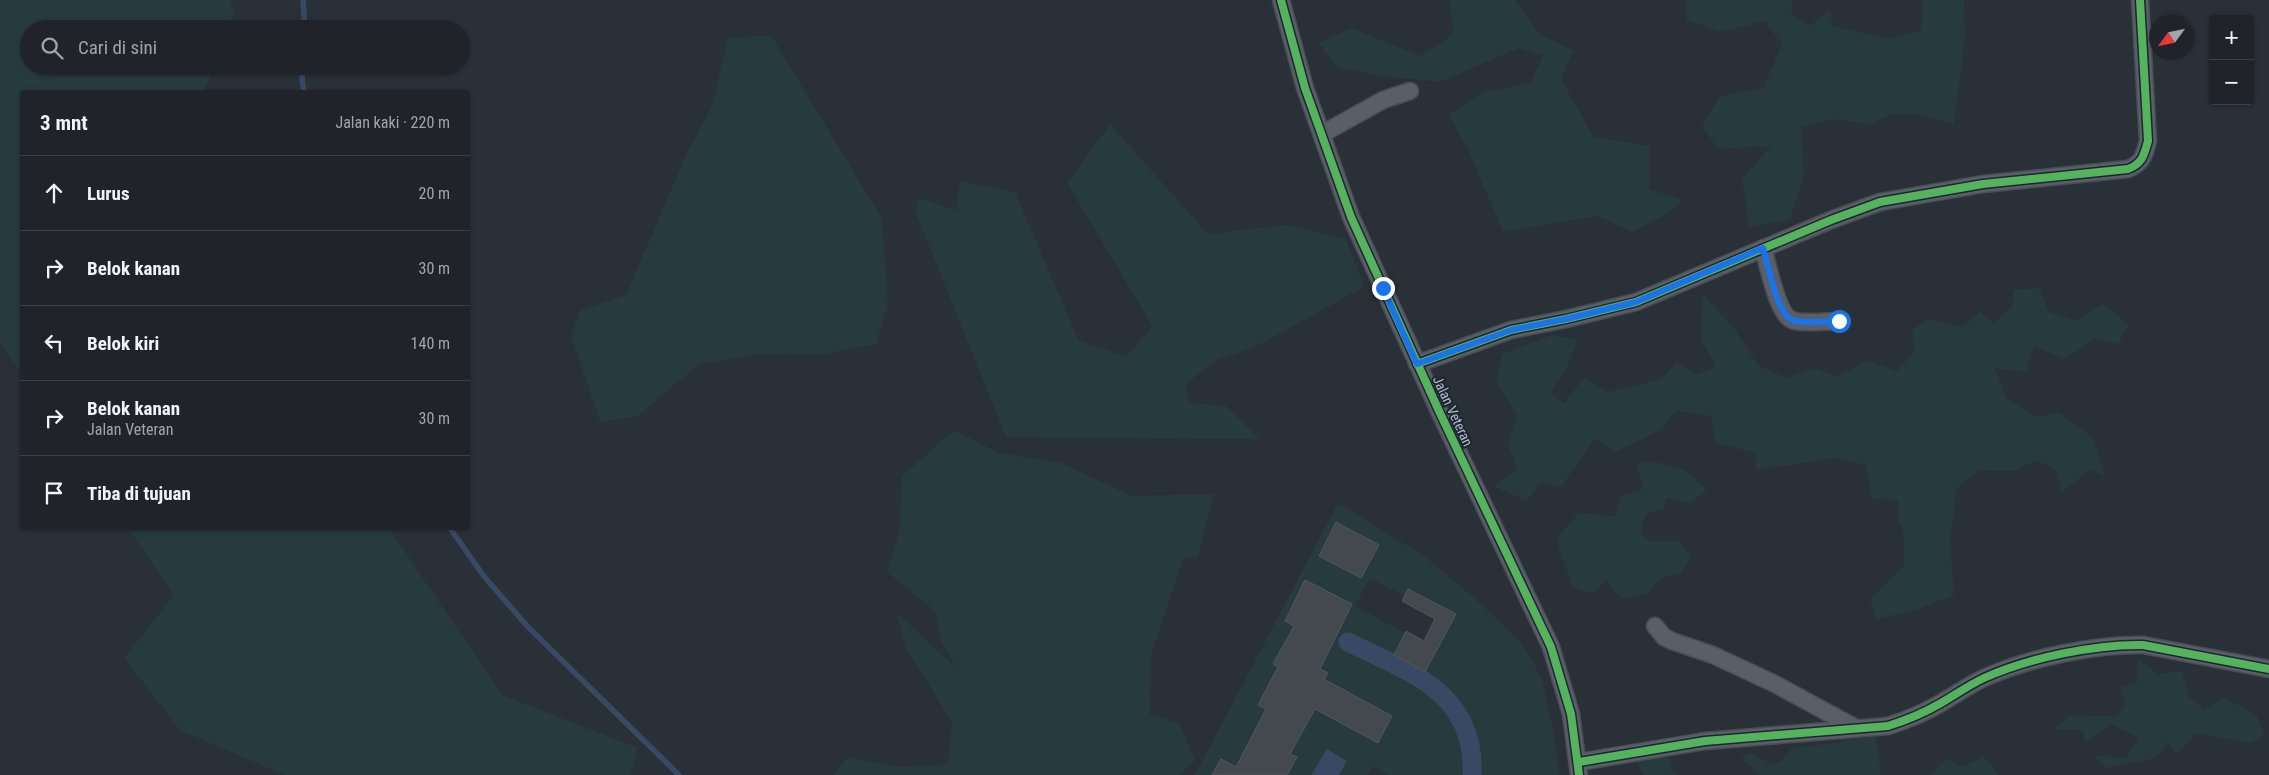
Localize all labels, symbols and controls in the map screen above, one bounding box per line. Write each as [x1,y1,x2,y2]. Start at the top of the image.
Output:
north arrow [2149,15,2194,60]
map controls [2209,15,2254,105]
button: + [2209,15,2254,60]
search box [20,20,470,75]
icon: search [38,34,66,62]
text: Cari di sini [78,36,157,59]
button: − [2209,60,2254,105]
text: 3 mnt [40,111,88,135]
text: Jalan kaki · 220 m [335,113,450,132]
icon: ahead [40,179,68,207]
text: Lurus [87,182,130,205]
text: 20 m [418,184,450,203]
icon: right [40,254,68,282]
text: Belok kanan [87,257,180,280]
text: 30 m [418,259,450,278]
route end [1372,277,1395,300]
route start [1828,310,1851,333]
icon: left [40,329,68,357]
text: Belok kiri [87,332,159,355]
text: 140 m [411,334,450,353]
street label: Jalan Veteran [1430,373,1476,449]
text: Belok kanan [87,397,180,420]
icon: right [40,404,68,432]
text: 30 m [418,409,450,428]
text: Jalan Veteran [87,420,174,439]
icon: arrive [40,479,68,507]
text: Tiba di tujuan [87,482,191,505]

